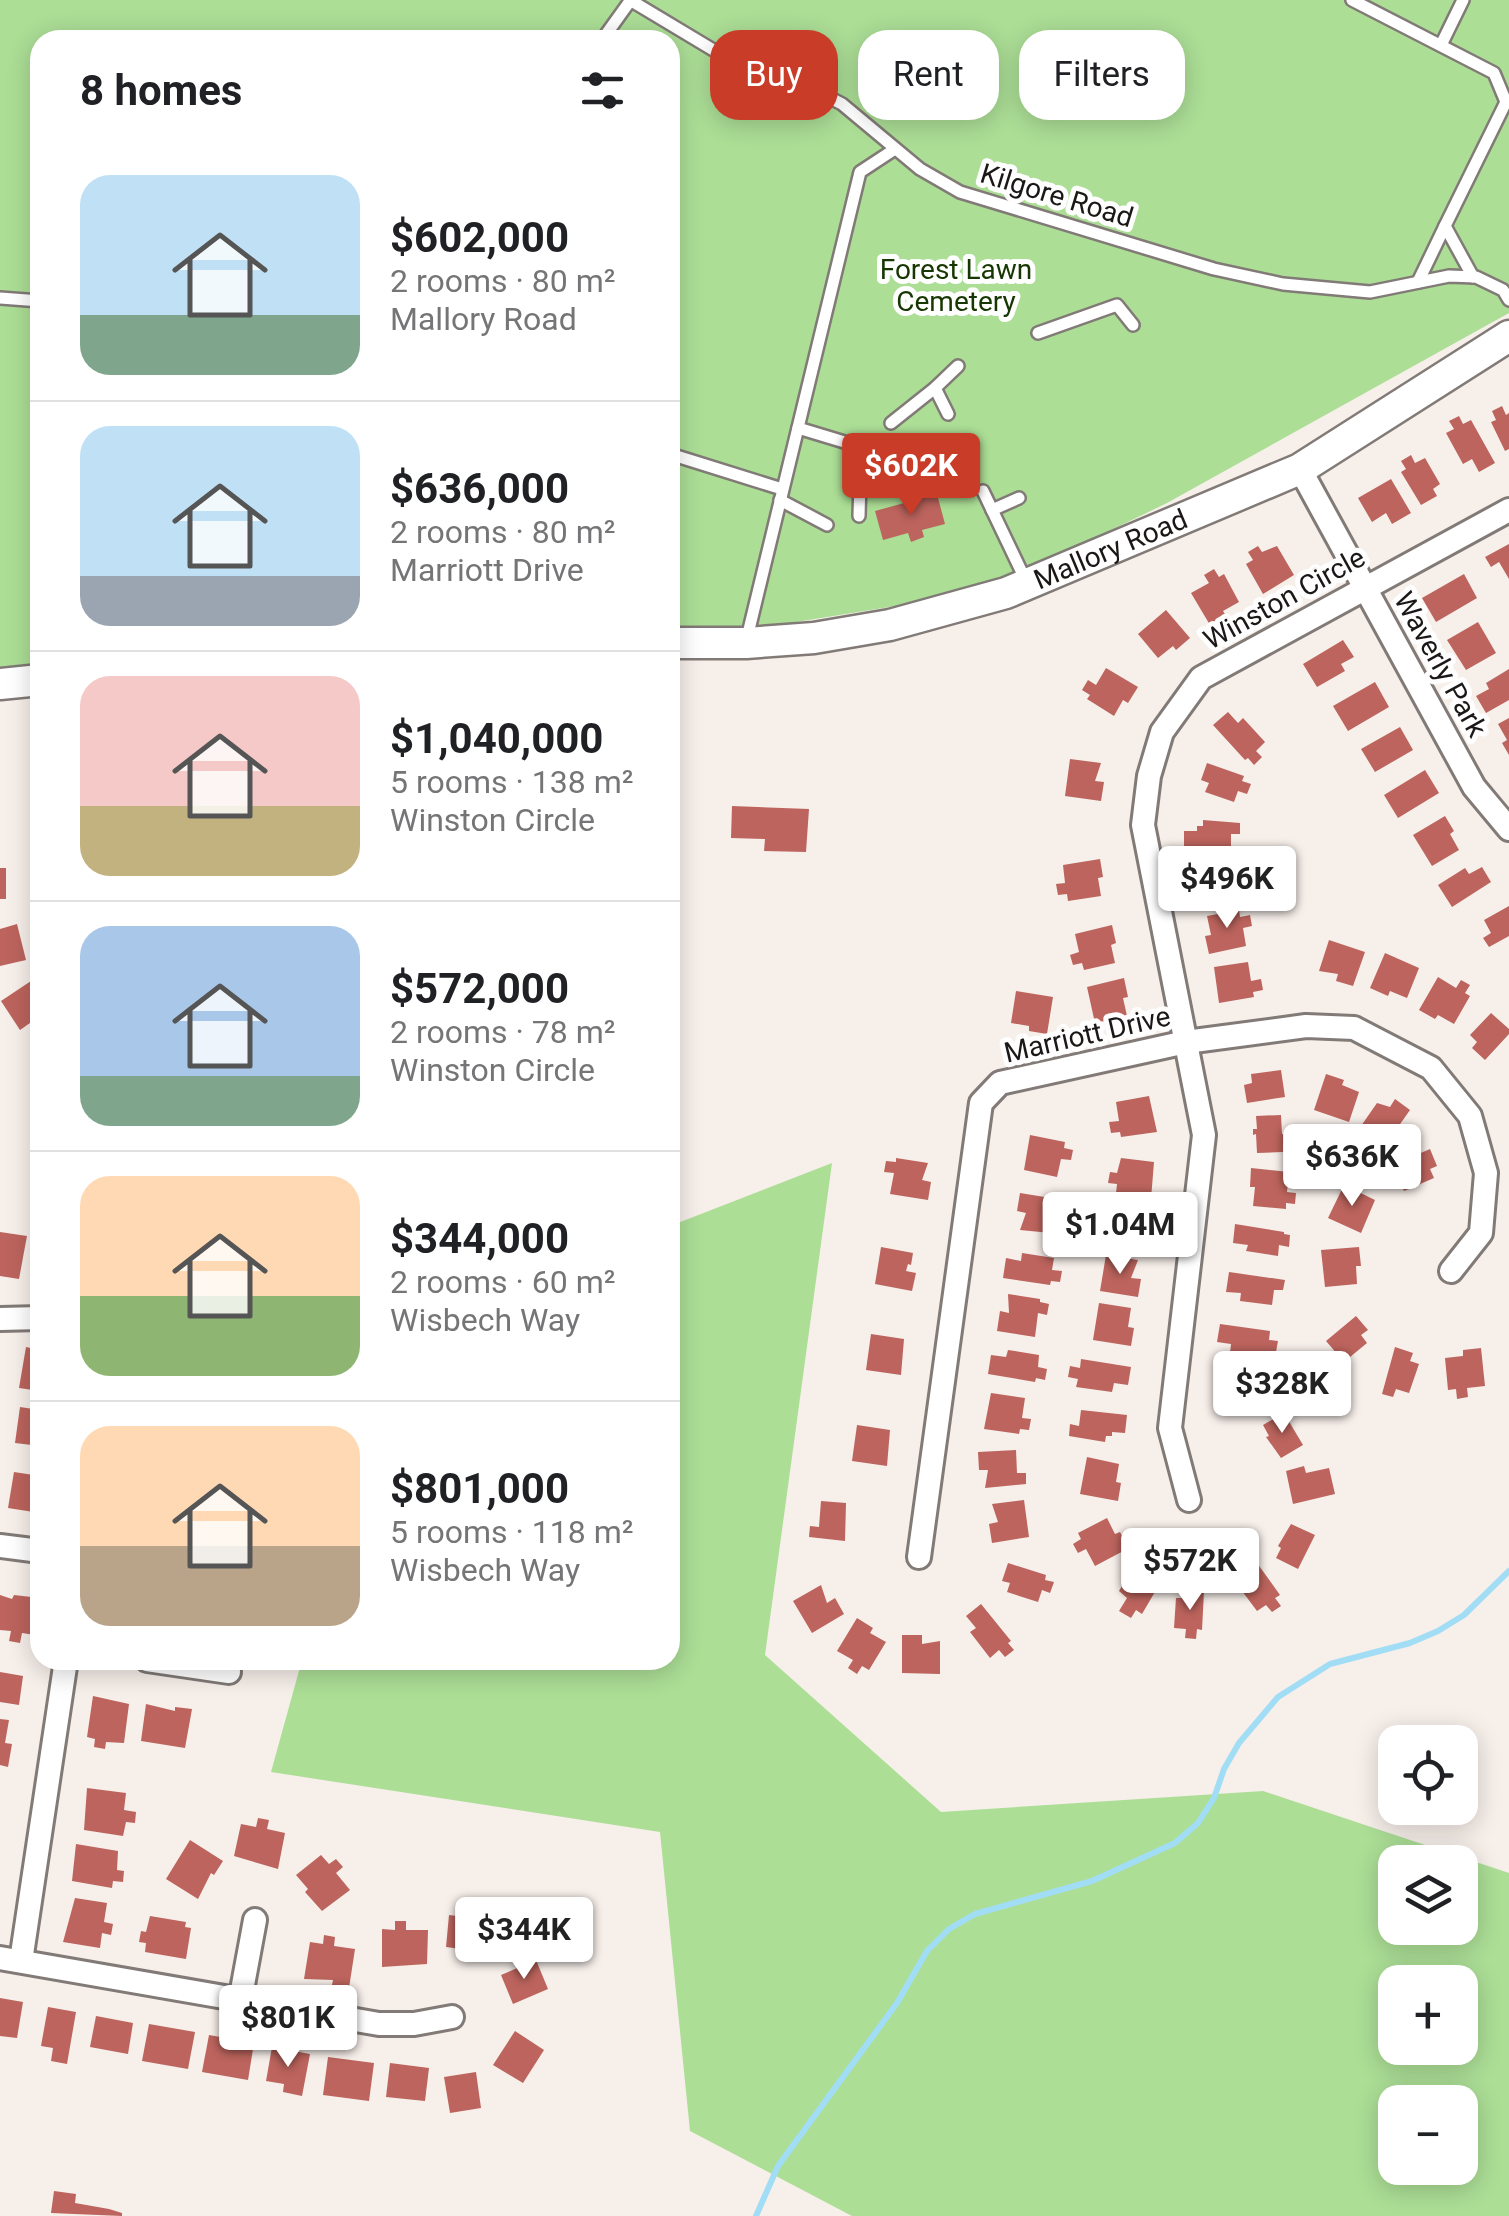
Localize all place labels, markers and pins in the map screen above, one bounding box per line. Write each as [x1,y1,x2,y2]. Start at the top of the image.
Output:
pin: $602K [841,433,981,518]
pin: $496K [1157,846,1297,931]
pin: $636K [1282,1124,1422,1209]
pin: $1.04M [1039,1192,1201,1277]
pin: $328K [1212,1351,1352,1436]
pin: $572K [1120,1528,1260,1613]
pin: $344K [454,1897,594,1982]
pin: $801K [218,1985,358,2070]

